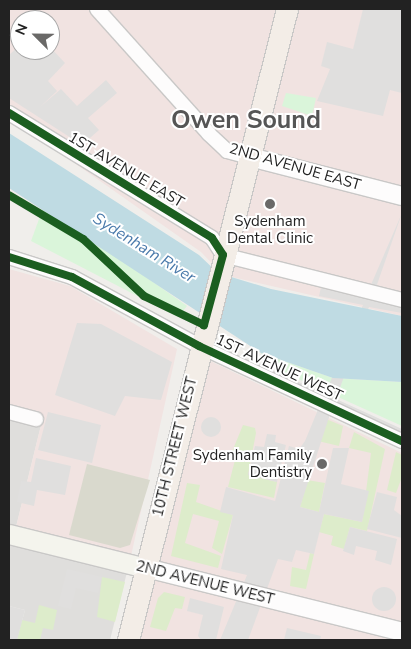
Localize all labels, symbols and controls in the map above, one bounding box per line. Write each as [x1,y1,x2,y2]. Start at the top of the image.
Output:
north arrow [10,10,60,60]
text: N [11,21,32,38]
district label: Owen Sound [171,105,321,135]
street label: 1ST AVENUE EAST [65,128,187,212]
street label: 2ND AVENUE EAST [227,140,363,194]
marker: Sydenham Dental Clinic [264,198,276,210]
water label: Sydenham River [89,209,199,287]
place label: Sydenham Dental Clinic [227,212,313,247]
street label: 1ST AVENUE WEST [213,331,345,405]
street label: 10TH STREET WEST [149,375,201,519]
place label: Sydenham Family Dentistry [193,446,312,481]
marker: Sydenham Family Dentistry [316,458,328,470]
street label: 2ND AVENUE WEST [134,557,276,609]

